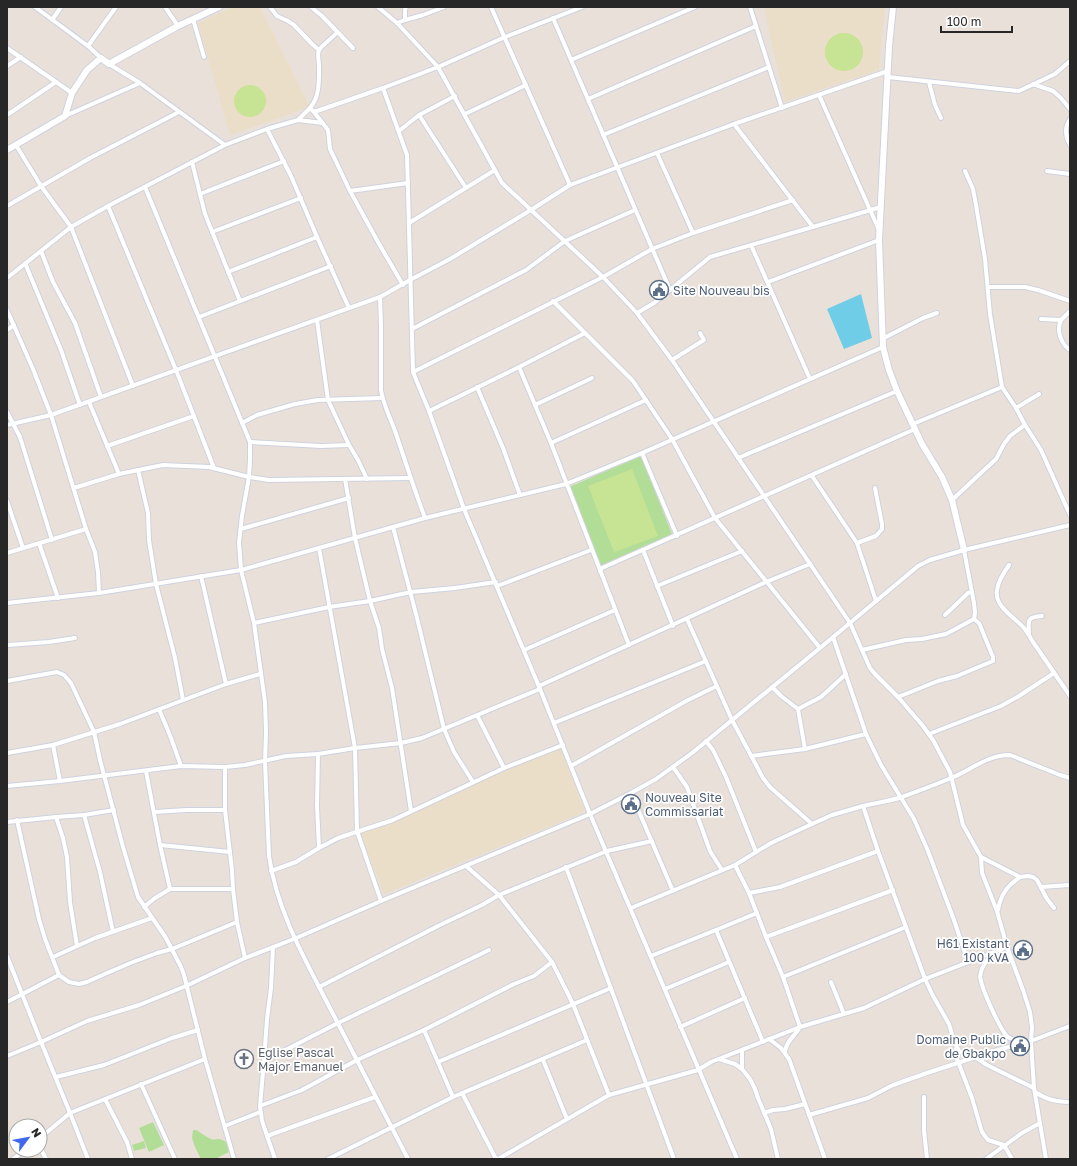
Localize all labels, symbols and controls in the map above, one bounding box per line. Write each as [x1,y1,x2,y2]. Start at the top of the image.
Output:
scale bar [941,8,1012,34]
text: 100 m [947,14,981,29]
public building icon: Site Nouveau bis [648,279,670,301]
place label: Site Nouveau bis [673,283,770,298]
place label: Nouveau Site Commissariat [645,790,724,819]
public building icon: Nouveau Site Commissariat [620,793,642,815]
place label: H61 Existant 100 kVA [937,936,1009,965]
public building icon: H61 Existant 100 kVA [1012,939,1034,961]
place label: Domaine Public de Gbakpo [916,1032,1006,1061]
public building icon: Domaine Public de Gbakpo [1009,1035,1031,1057]
place label: Eglise Pascal Major Emanuel [258,1045,344,1074]
church icon: Eglise Pascal Major Emanuel [233,1048,255,1070]
north arrow [8,1118,48,1158]
text: N [29,1125,45,1139]

